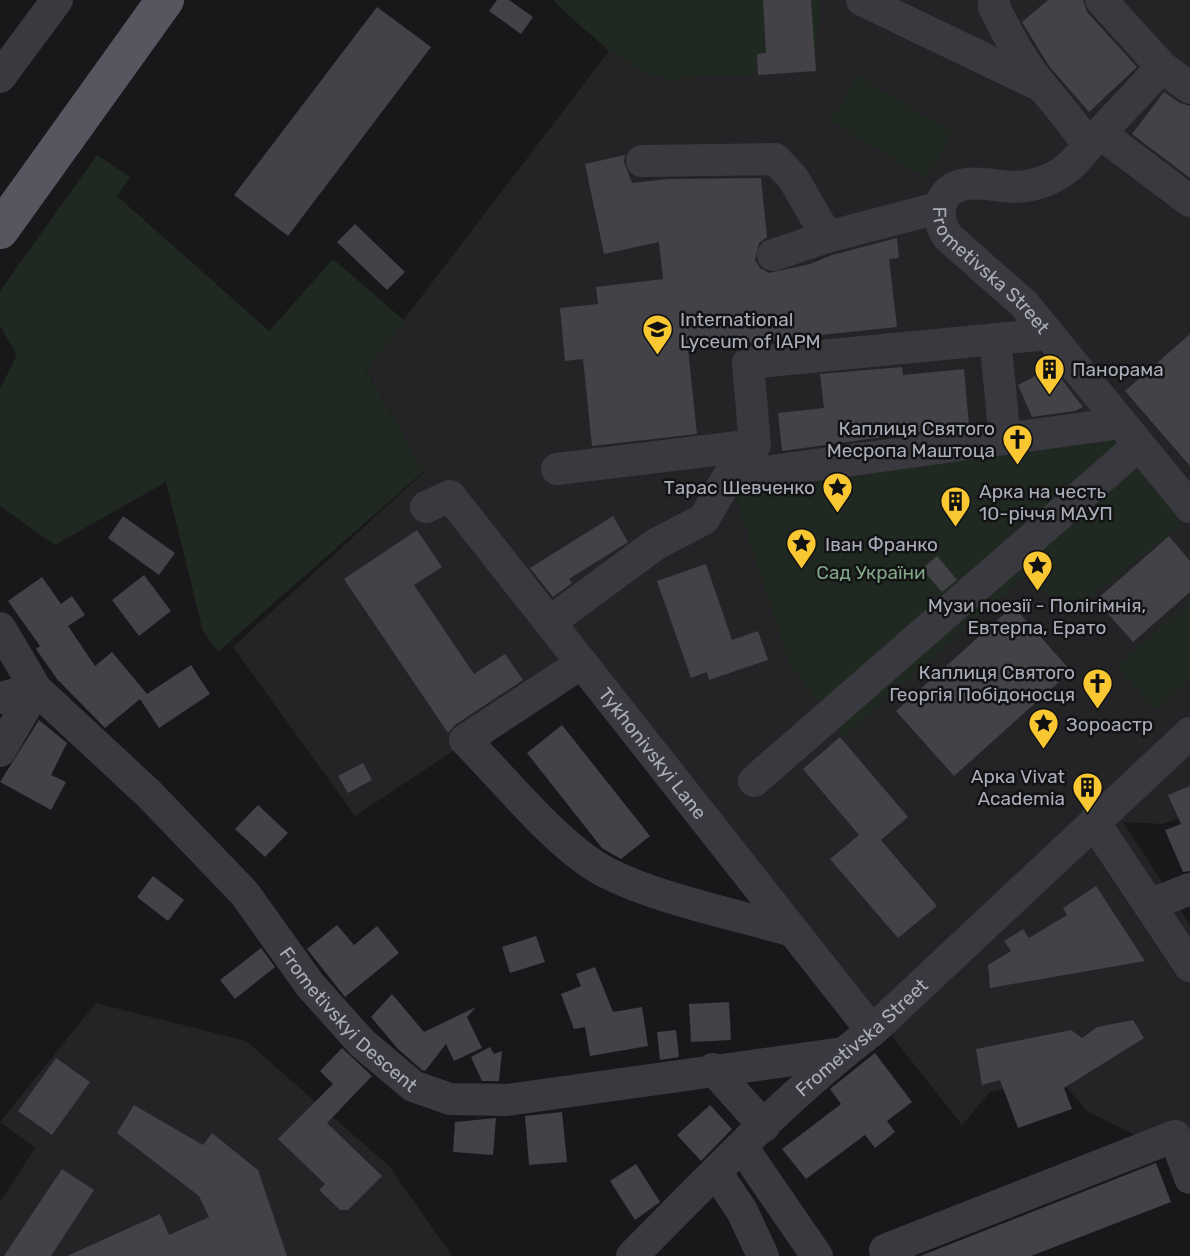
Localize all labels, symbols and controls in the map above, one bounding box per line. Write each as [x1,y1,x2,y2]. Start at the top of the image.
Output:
street label: Frometivska Street [928,207,1055,339]
place label: International Lyceum of IAPM [680,308,821,353]
school or university icon: International Lyceum of IAPM [640,313,674,357]
building icon: Панорама [1032,352,1066,396]
place label: Панорама [1072,358,1164,381]
place label: Каплиця Святого Месропа Маштоца [827,417,995,462]
church icon: Каплиця Святого Месропа Маштоца [1001,422,1035,466]
place icon: Тарас Шевченко [821,470,855,514]
place label: Тарас Шевченко [664,476,815,499]
place label: Арка на честь 10-річчя МАУП [979,480,1113,525]
building icon: Арка на честь 10-річчя МАУП [939,485,973,529]
place icon: Іван Франко [785,527,819,571]
place label: Іван Франко [825,533,938,556]
place icon: Музи поезії - Полігімнія, Евтерпа, Ерато [1020,549,1054,593]
park label: Сад України [816,561,926,584]
place label: Музи поезії - Полігімнія, Евтерпа, Ерато [928,594,1146,639]
place label: Каплиця Святого Георгія Побідоносця [889,661,1075,706]
church icon: Каплиця Святого Георгія Побідоносця [1081,666,1115,710]
street label: Tykhonivskyi Lane [594,683,712,824]
place icon: Зороастр [1026,707,1060,751]
place label: Зороастр [1066,713,1153,736]
place label: Арка Vivat Academia [971,765,1066,810]
building icon: Арка Vivat Academia [1071,770,1105,814]
street label: Frometivskyi Descent [275,942,423,1097]
street label: Frometivska Street [790,973,933,1101]

